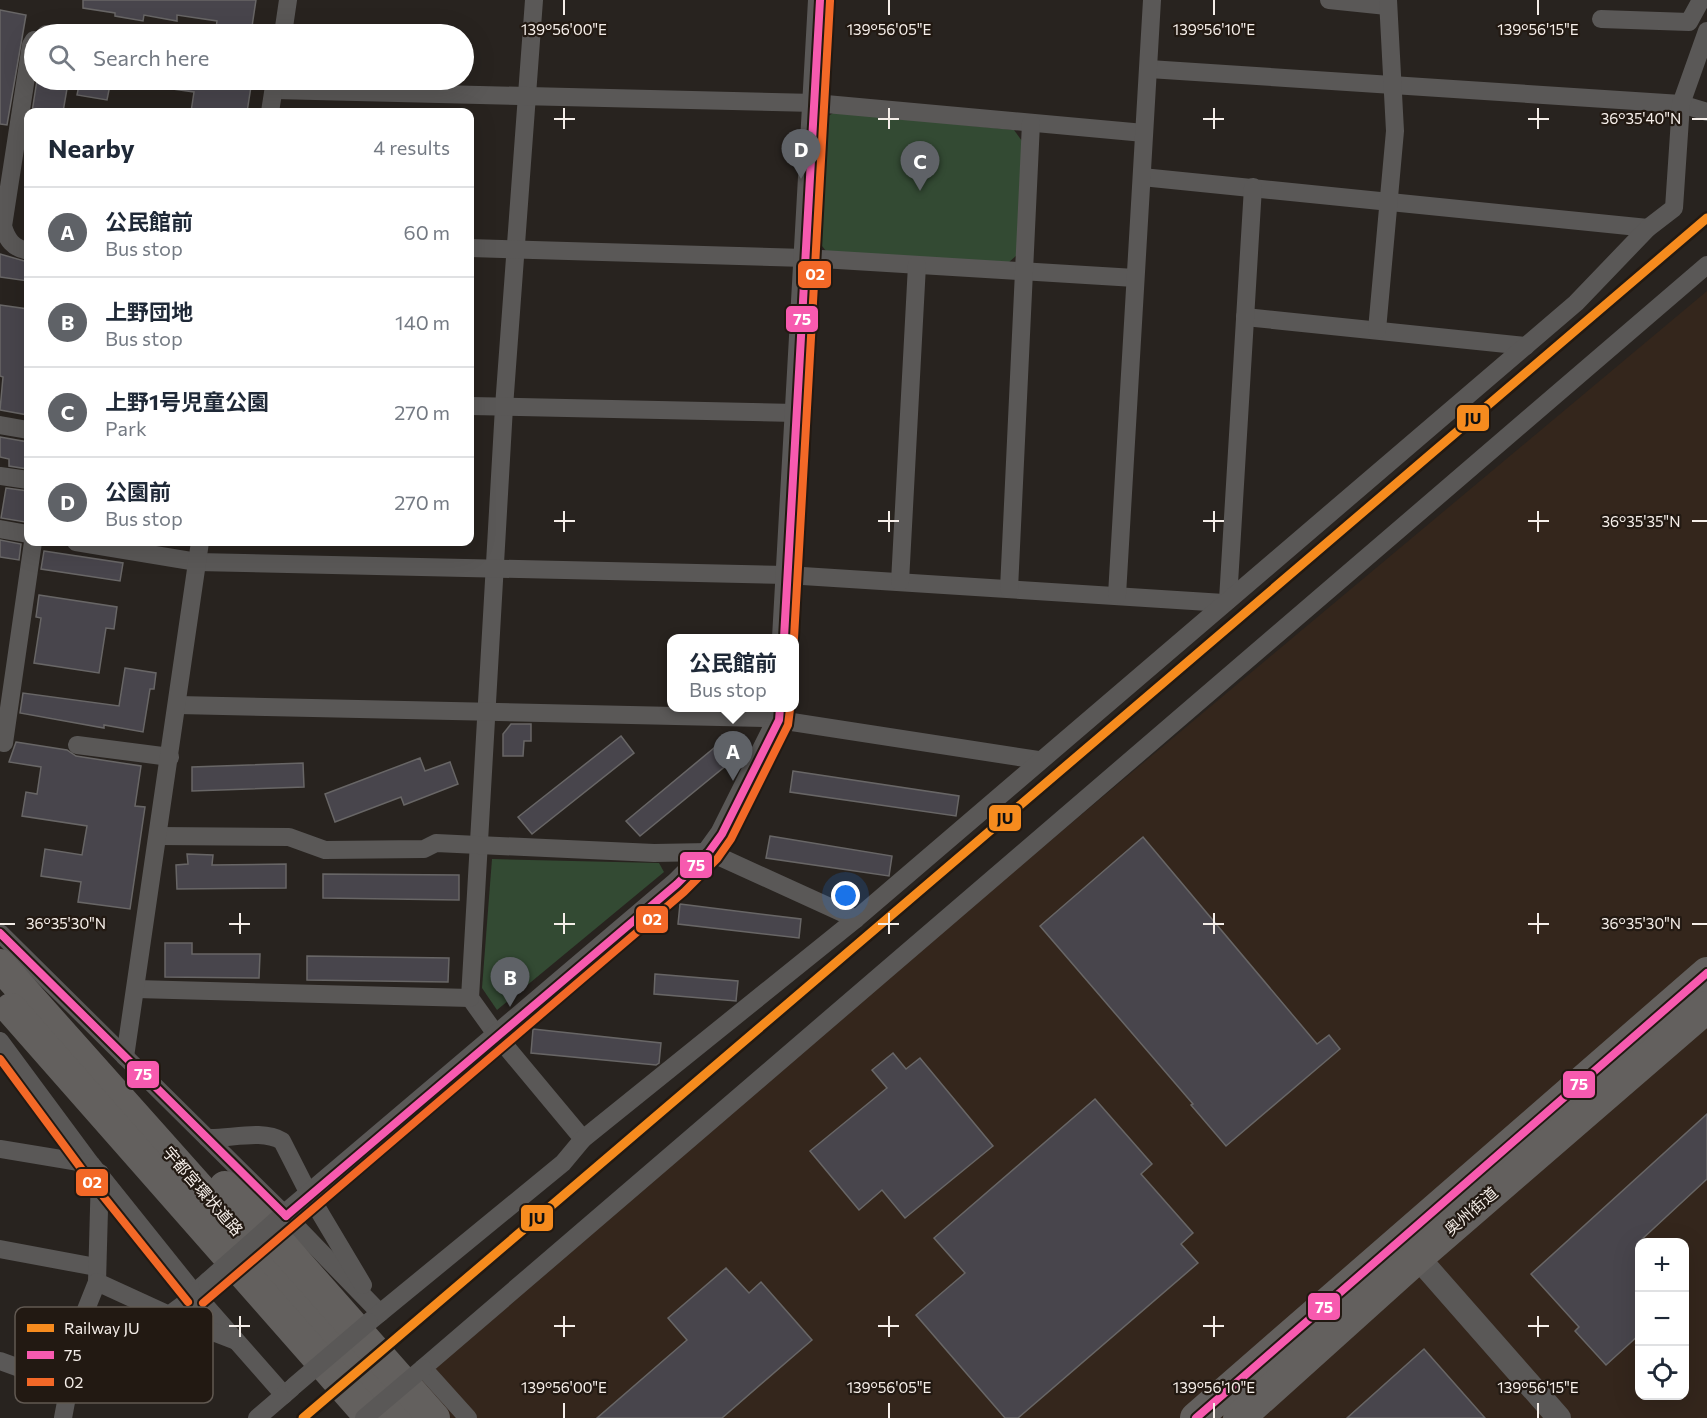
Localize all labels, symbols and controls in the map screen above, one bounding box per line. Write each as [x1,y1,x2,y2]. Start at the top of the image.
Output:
text: 139°56'00"E [521,20,607,38]
text: 139°56'05"E [847,20,931,38]
text: 139°56'10"E [1173,20,1255,38]
text: 139°56'15"E [1497,20,1579,38]
search box [24,24,474,90]
icon: search [45,41,78,74]
text: Search here [93,44,209,71]
text: 36°35'40"N [1601,109,1681,127]
pin: D [782,130,820,179]
text: Nearby [48,132,135,163]
text: 4 results [373,135,450,159]
pin: C [900,142,940,191]
text: 公民館前 [105,208,193,235]
text: A [60,220,75,244]
text: 60 m [404,220,450,244]
text: Bus stop [105,236,183,260]
line badge: 02 [797,260,832,289]
text: 02 [805,264,825,283]
text: 上野団地 [105,298,193,325]
line badge: 75 [785,305,819,333]
text: 75 [793,309,811,328]
text: B [61,310,74,334]
text: 140 m [395,310,450,334]
text: Bus stop [105,326,183,350]
text: 上野1号児童公園 [105,388,269,415]
text: C [61,400,74,424]
text: 270 m [394,400,450,424]
line badge: JU [1456,404,1490,432]
text: JU [1465,408,1481,427]
text: Park [105,416,147,440]
text: 公園前 [105,478,171,505]
text: D [60,490,75,514]
text: 270 m [394,490,450,514]
text: Bus stop [105,506,183,530]
text: 36°35'35"N [1602,512,1680,530]
popup [667,634,799,712]
text: 公民館前 [689,649,777,676]
text: Bus stop [689,677,767,701]
pin: A [714,732,752,781]
line badge: JU [988,804,1022,832]
text: JU [997,808,1013,827]
line badge: 75 [679,851,713,879]
text: 75 [687,855,705,874]
your location [831,881,860,910]
line badge: 02 [635,905,669,934]
text: 02 [642,909,662,928]
text: 36°35'30"N [26,914,106,932]
text: 36°35'30"N [1601,914,1681,932]
pin: B [490,958,530,1007]
line badge: 75 [126,1060,160,1089]
text: 75 [134,1064,152,1083]
line badge: 75 [1562,1070,1596,1099]
text: 75 [1570,1074,1588,1093]
street label: 宇都宮環状道路 [159,1142,247,1239]
line badge: 02 [75,1168,109,1197]
text: 02 [82,1172,102,1191]
street label: 奥州街道 [1440,1182,1501,1239]
line badge: JU [520,1204,554,1232]
text: JU [529,1208,545,1227]
map controls [1635,1238,1689,1400]
button: + [1635,1238,1689,1292]
line badge: 75 [1307,1292,1341,1321]
button: − [1635,1292,1689,1346]
text: 75 [1315,1297,1333,1316]
legend [15,1307,213,1403]
text: Railway JU [64,1318,140,1337]
text: 75 [64,1345,82,1364]
button: locate [1635,1346,1689,1400]
text: 02 [64,1372,83,1391]
text: 139°56'00"E [521,1378,607,1396]
text: 139°56'05"E [847,1378,931,1396]
text: 139°56'10"E [1173,1378,1255,1396]
text: 139°56'15"E [1497,1378,1579,1396]

